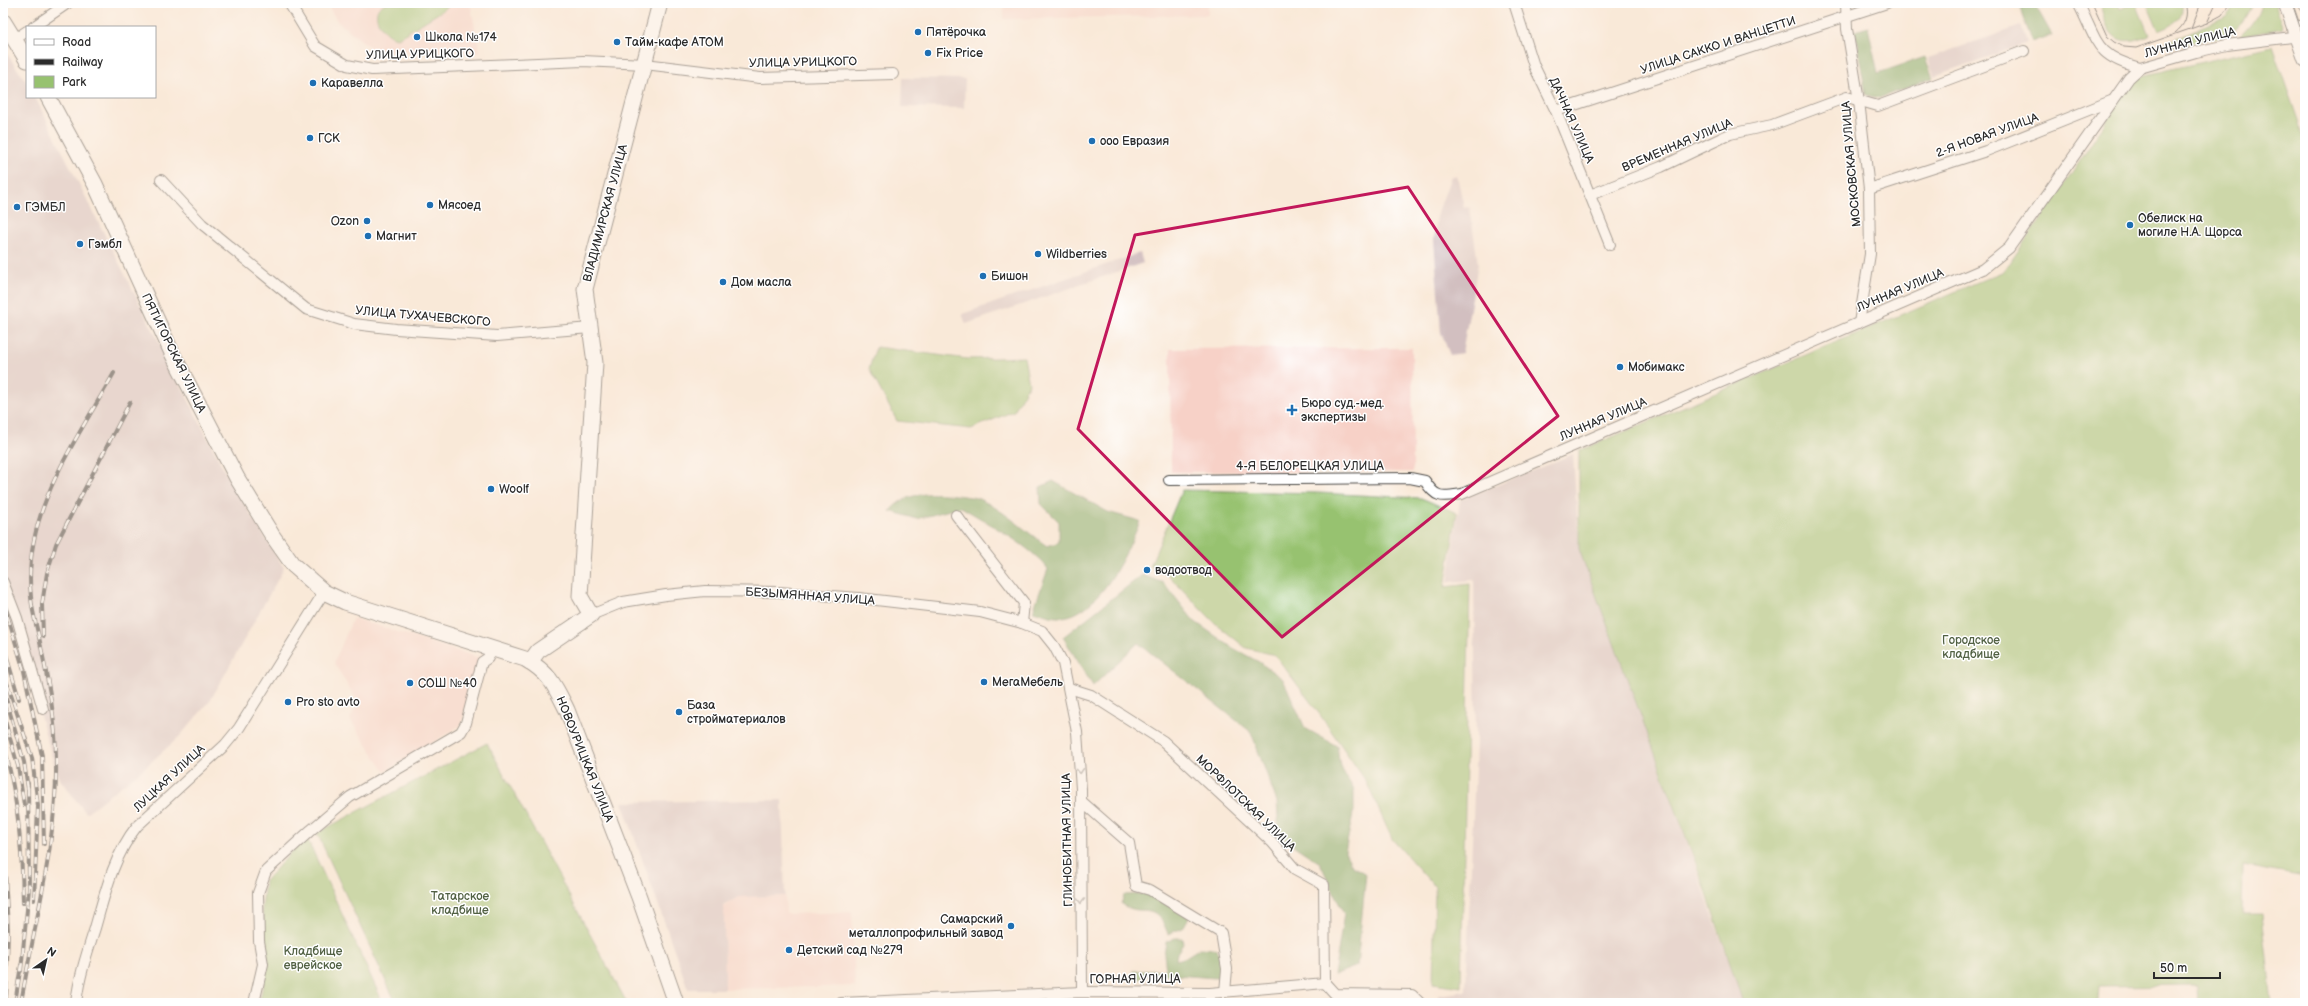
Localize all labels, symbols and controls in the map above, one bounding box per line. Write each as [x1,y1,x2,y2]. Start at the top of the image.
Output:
street label: УЛИЦА САККО И ВАНЦЕТТИ [1639,13,1798,78]
street label: ЛУННАЯ УЛИЦА [2142,24,2238,61]
place label: Пятёрочка [926,25,986,40]
legend [26,26,156,98]
marker: Пятёрочка [913,27,923,37]
place label: Школа №174 [425,30,497,45]
marker: Школа №174 [412,32,422,42]
text: Road [62,35,91,50]
place label: Тайм-кафе АТОМ [625,35,724,50]
marker: Тайм-кафе АТОМ [612,37,622,47]
street label: УЛИЦА УРИЦКОГО [366,46,475,63]
place label: Fix Price [936,46,983,61]
marker: Fix Price [923,48,933,58]
street label: УЛИЦА УРИЦКОГО [749,54,858,71]
text: Railway [62,55,104,70]
text: Park [62,75,86,90]
street label: ДАЧНАЯ УЛИЦА [1546,75,1597,166]
place label: Каравелла [321,76,383,91]
marker: Каравелла [308,78,318,88]
street label: МОСКОВСКАЯ УЛИЦА [1838,100,1864,227]
street label: 2-Я НОВАЯ УЛИЦА [1934,110,2041,161]
street label: ВРЕМЕННАЯ УЛИЦА [1620,115,1735,175]
place label: ГСК [318,131,340,146]
marker: ГСК [305,133,315,143]
place label: ооо Евразия [1100,134,1169,149]
marker: ооо Евразия [1087,136,1097,146]
street label: ВЛАДИМИРСКАЯ УЛИЦА [580,142,631,284]
place label: Мясоед [438,198,482,213]
place label: ГЭМБЛ [25,200,66,215]
marker: Мясоед [425,200,435,210]
marker: ГЭМБЛ [12,202,22,212]
place label: Обелиск на могиле Н.А. Щорса [2138,211,2242,240]
place label: Ozon [331,214,359,229]
marker: Ozon [362,216,372,226]
marker: Обелиск на могиле Н.А. Щорса [2125,220,2135,230]
place label: Магнит [376,229,417,244]
marker: Магнит [363,231,373,241]
place label: Гэмбл [88,237,122,252]
marker: Гэмбл [75,239,85,249]
place label: Wildberries [1046,247,1107,262]
marker: Wildberries [1033,249,1043,259]
street label: ЛУННАЯ УЛИЦА [1854,265,1947,316]
place label: Бишон [991,269,1028,284]
marker: Бишон [978,271,988,281]
place label: Дом масла [731,275,792,290]
marker: Дом масла [718,277,728,287]
street label: ПЯТИГОРСКАЯ УЛИЦА [138,291,209,416]
street label: УЛИЦА ТУХАЧЕВСКОГО [355,303,492,330]
place label: Мобимакс [1628,360,1685,375]
marker: Мобимакс [1615,362,1625,372]
street label: ЛУННАЯ УЛИЦА [1557,394,1650,445]
place label: Бюро суд.-мед. экспертизы [1301,396,1384,425]
marker: Бюро суд.-мед. экспертизы [1286,404,1298,416]
street label: 4-Я БЕЛОРЕЦКАЯ УЛИЦА [1236,459,1385,474]
place label: Woolf [499,482,530,497]
marker: Woolf [486,484,496,494]
place label: водоотвод [1155,563,1213,578]
marker: водоотвод [1142,565,1152,575]
street label: БЕЗЫМЯННАЯ УЛИЦА [745,584,876,609]
park label: Городское кладбище [1942,633,2000,662]
place label: МегаМебель [992,675,1063,690]
place label: СОШ №40 [418,676,477,691]
marker: МегаМебель [979,677,989,687]
marker: СОШ №40 [405,678,415,688]
street label: НОВОУРИЦКАЯ УЛИЦА [552,694,617,825]
place label: Pro sto avto [296,695,360,710]
marker: Pro sto avto [283,697,293,707]
place label: База стройматериалов [687,698,786,727]
marker: База стройматериалов [674,707,684,717]
street label: ЛУЦКАЯ УЛИЦА [130,741,209,816]
street label: МОРФЛОТСКАЯ УЛИЦА [1193,752,1299,855]
one-way arrow [1075,768,1084,774]
street label: ГЛИНОБИТНАЯ УЛИЦА [1059,772,1076,907]
park label: Татарское кладбище [431,889,489,918]
one-way arrow [1077,898,1085,904]
place label: Самарский металлопрофильный завод [849,912,1004,941]
marker: Самарский металлопрофильный завод [1006,921,1016,931]
north arrow [26,940,66,980]
place label: Детский сад №279 [797,943,903,958]
text: N [44,944,58,960]
park label: Кладбище еврейское [284,944,343,973]
marker: Детский сад №279 [784,945,794,955]
scale bar [2154,954,2220,980]
text: 50 m [2160,961,2187,976]
street label: ГОРНАЯ УЛИЦА [1090,972,1181,987]

